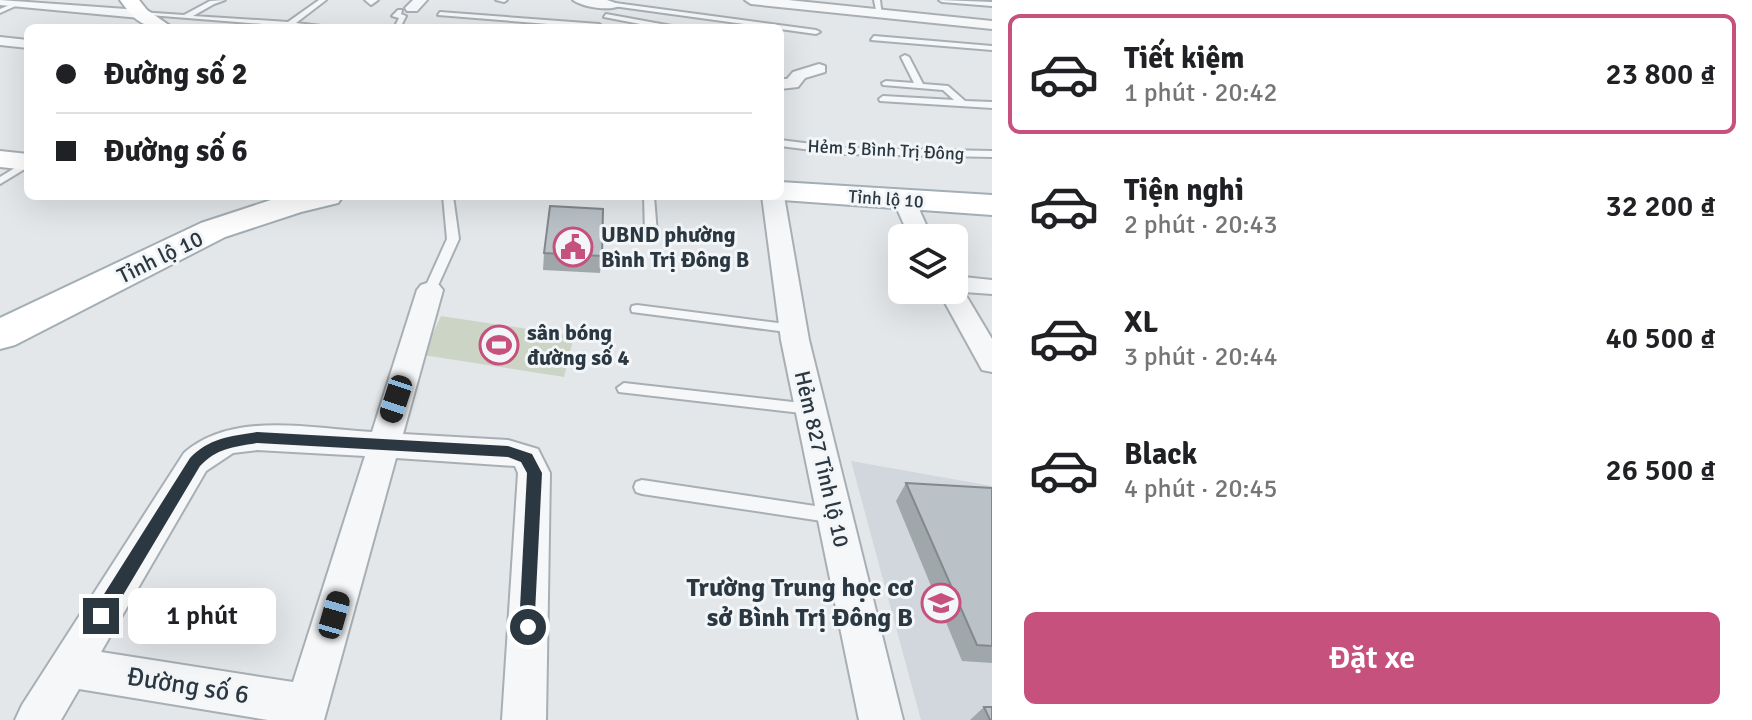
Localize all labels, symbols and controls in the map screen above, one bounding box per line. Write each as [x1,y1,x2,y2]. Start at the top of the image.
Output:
icon: car [1028,38,1100,110]
text: Tiết kiệm [1124,40,1245,77]
text: Đường số 2 [104,56,248,93]
text: 23 800 ₫ [1606,56,1716,93]
text: 1 phút · 20:42 [1124,77,1278,109]
text: Đường số 6 [104,133,248,170]
street label: Hẻm 5 Bình Trị Đông [807,135,965,165]
icon: car [1028,170,1100,242]
text: Tiện nghi [1124,172,1244,209]
street label: Tỉnh lộ 10 [848,185,924,213]
text: 32 200 ₫ [1606,188,1716,225]
text: 2 phút · 20:43 [1124,209,1278,241]
place label: UBND phường Bình Trị Đông B [601,221,749,273]
map controls [888,224,968,304]
button: layers [888,224,968,304]
street label: Tỉnh lộ 10 [113,225,207,289]
public building icon: UBND phường Bình Trị Đông B [552,226,594,268]
icon: car [1028,302,1100,374]
text: XL [1124,304,1158,341]
place label: sân bóng đường số 4 [527,319,629,371]
text: 40 500 ₫ [1606,320,1716,357]
sports icon: sân bóng đường số 4 [478,324,520,366]
text: 3 phút · 20:44 [1124,341,1278,373]
street label: Hẻm 827 Tỉnh lộ 10 [789,368,855,550]
car [377,372,415,426]
icon: car [1028,434,1100,506]
text: Black [1124,436,1197,473]
text: 26 500 ₫ [1606,452,1716,489]
text: 4 phút · 20:45 [1124,473,1278,505]
place label: Trường Trung học cơ sở Bình Trị Đông B [687,572,914,634]
school or university icon: Trường Trung học cơ sở Bình Trị Đông B [920,582,962,624]
callout: 1 phút [129,588,277,644]
car [316,589,352,641]
route end [83,598,119,634]
text: 1 phút [166,600,238,632]
route start [510,609,546,645]
button: Đặt xe [1024,612,1720,704]
street label: Đường số 6 [125,661,251,711]

